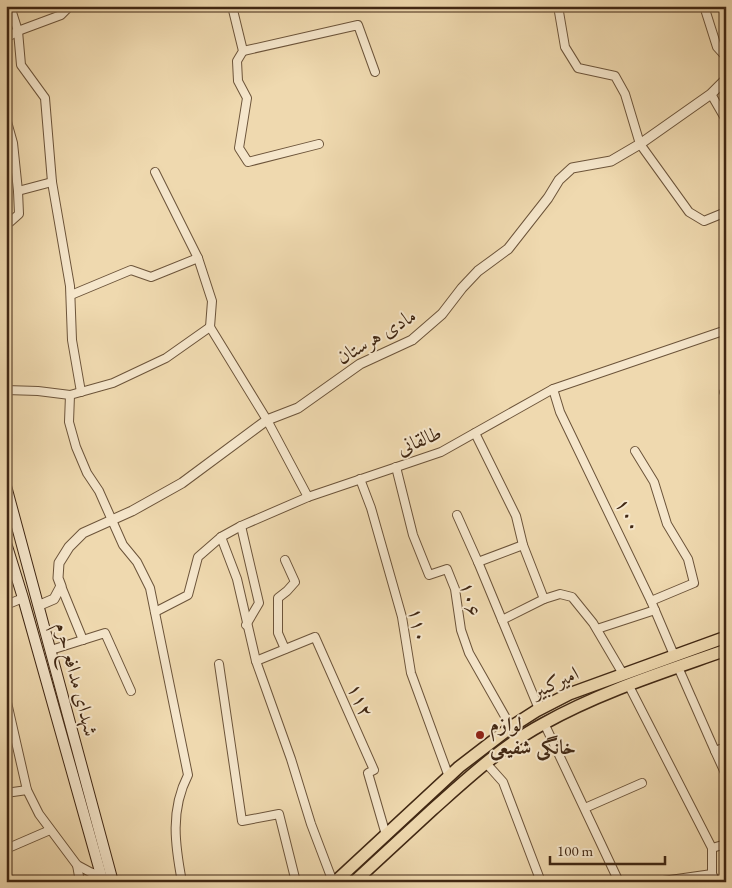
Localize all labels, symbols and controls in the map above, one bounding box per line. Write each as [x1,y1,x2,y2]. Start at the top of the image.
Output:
street label: مادی هرستان [331,302,421,370]
street label: طالقانی [393,419,445,461]
street label: ۱۰۰ [610,494,648,536]
street label: ۱۰۶ [455,579,487,619]
street label: ۱۱۰ [403,605,435,645]
street label: شهدای مدافع حرم [44,619,105,740]
street label: امیرکبیر [525,660,583,705]
street label: ۱۱۲ [342,679,380,721]
place label: لوازم خانگی شفیعی [490,711,576,761]
marker: لوازم خانگی شفیعی [474,729,486,741]
scale bar [550,833,664,865]
text: 100 m [557,841,594,860]

